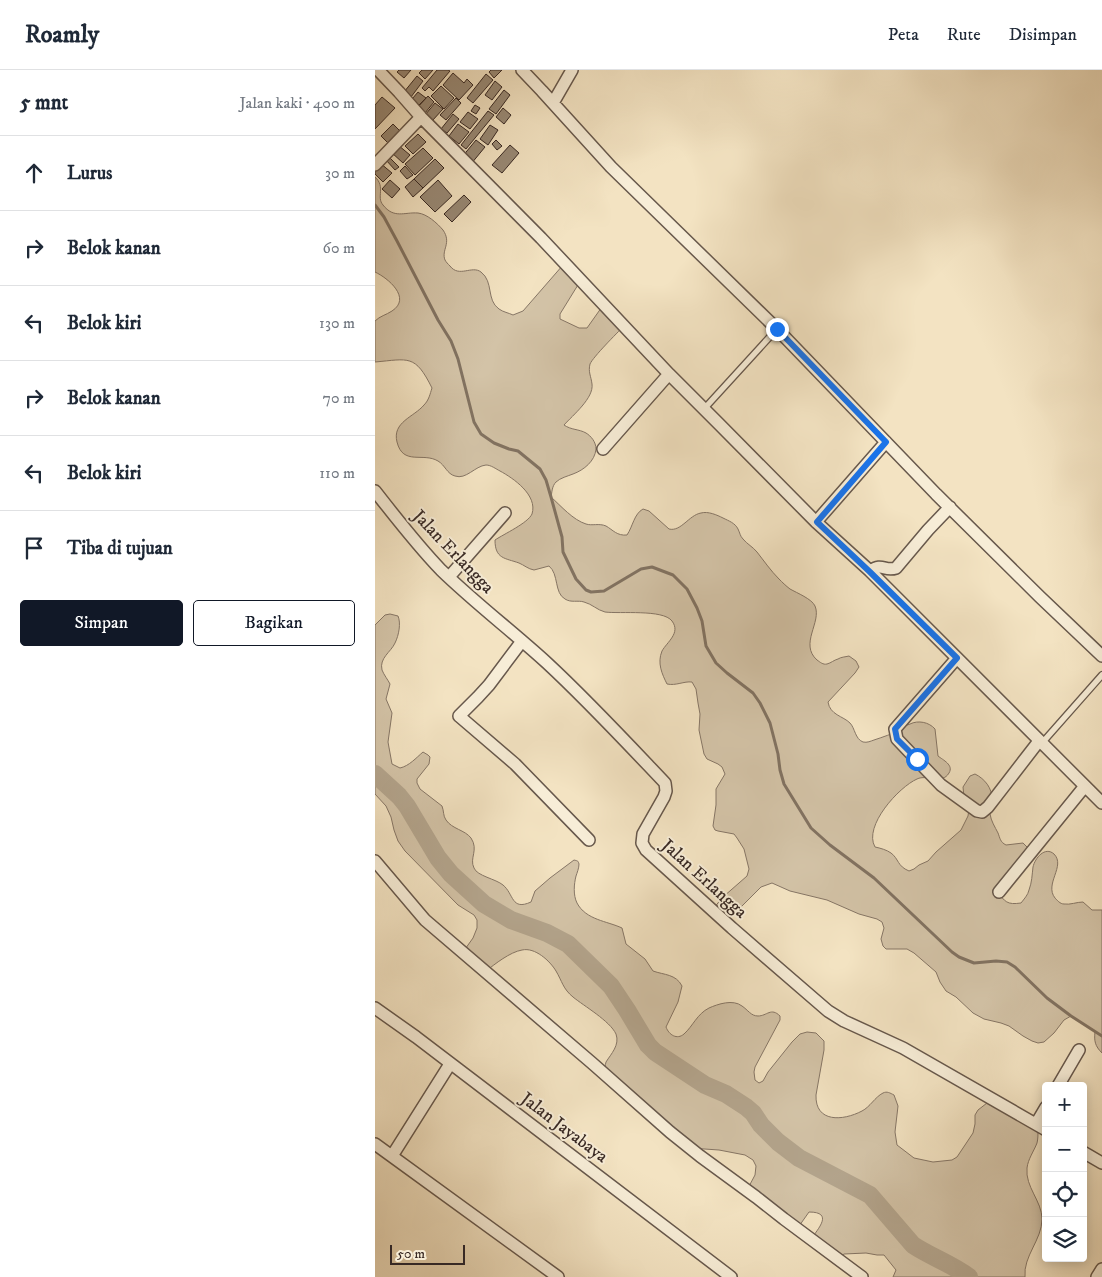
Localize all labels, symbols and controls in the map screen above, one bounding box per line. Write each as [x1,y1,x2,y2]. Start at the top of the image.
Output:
text: Roamly [25,20,99,50]
text: Peta [888,24,919,46]
text: Rute [947,24,981,46]
text: Disimpan [1009,24,1077,46]
text: 5 mnt [20,90,68,116]
text: Jalan kaki · 400 m [239,93,355,113]
icon: ahead [20,159,48,187]
text: Lurus [67,162,112,185]
text: 30 m [325,163,355,183]
icon: right [20,234,48,262]
text: Belok kanan [67,237,161,260]
text: 60 m [323,238,355,258]
icon: left [20,309,48,337]
text: Belok kiri [67,312,141,335]
text: 130 m [319,313,355,333]
route end [766,318,789,341]
icon: right [20,384,48,412]
text: Belok kanan [67,387,161,410]
text: 70 m [323,388,355,408]
icon: left [20,459,48,487]
text: Belok kiri [67,462,141,485]
text: 110 m [319,463,355,483]
street label: Jalan Erlangga [406,504,499,599]
icon: arrive [20,534,48,562]
text: Tiba di tujuan [67,537,173,560]
button: Simpan [20,600,183,646]
button: Bagikan [193,600,355,646]
route start [906,748,929,771]
street label: Jalan Erlangga [655,833,752,923]
map controls [1042,1082,1087,1262]
button: + [1042,1082,1087,1127]
street label: Jalan Jayabaya [514,1087,612,1168]
button: − [1042,1127,1087,1172]
button: locate [1042,1172,1087,1217]
button: layers [1042,1217,1087,1262]
scale bar [390,1242,465,1265]
text: 50 m [397,1245,425,1263]

